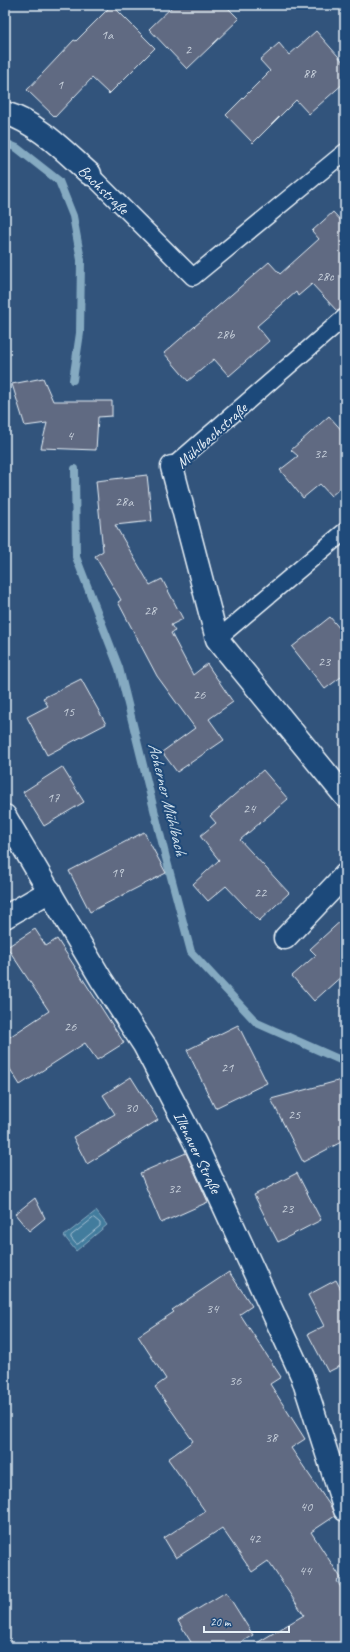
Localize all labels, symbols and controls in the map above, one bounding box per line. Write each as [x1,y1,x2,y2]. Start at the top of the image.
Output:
house number: 1a [101,26,114,43]
house number: 2 [185,41,193,58]
house number: 88 [303,65,317,82]
house number: 1 [57,76,64,93]
street label: Bachstraße [74,161,134,220]
house number: 28c [316,268,335,285]
house number: 28b [216,326,235,343]
street label: Mühlbachstraße [172,397,253,473]
house number: 4 [67,427,75,444]
house number: 32 [314,445,328,462]
house number: 28a [115,493,134,510]
house number: 28 [144,602,158,619]
house number: 23 [318,653,332,670]
house number: 26 [193,686,206,703]
house number: 15 [62,703,75,720]
water label: Acherner Mühlbach [143,741,192,859]
house number: 17 [47,789,60,806]
house number: 24 [243,800,257,817]
house number: 19 [111,864,125,881]
house number: 22 [254,884,268,901]
house number: 26 [64,1018,77,1035]
house number: 21 [221,1059,234,1076]
house number: 30 [125,1099,139,1116]
house number: 25 [288,1106,301,1123]
street label: Illenauer Straße [169,1108,226,1198]
house number: 32 [168,1180,182,1197]
house number: 23 [281,1200,295,1217]
house number: 34 [206,1300,220,1317]
house number: 36 [229,1372,242,1389]
house number: 38 [265,1429,279,1446]
house number: 40 [300,1498,314,1515]
house number: 42 [248,1530,262,1547]
house number: 44 [299,1562,313,1579]
scale bar [204,1608,289,1634]
text: 20 m [210,1614,232,1630]

